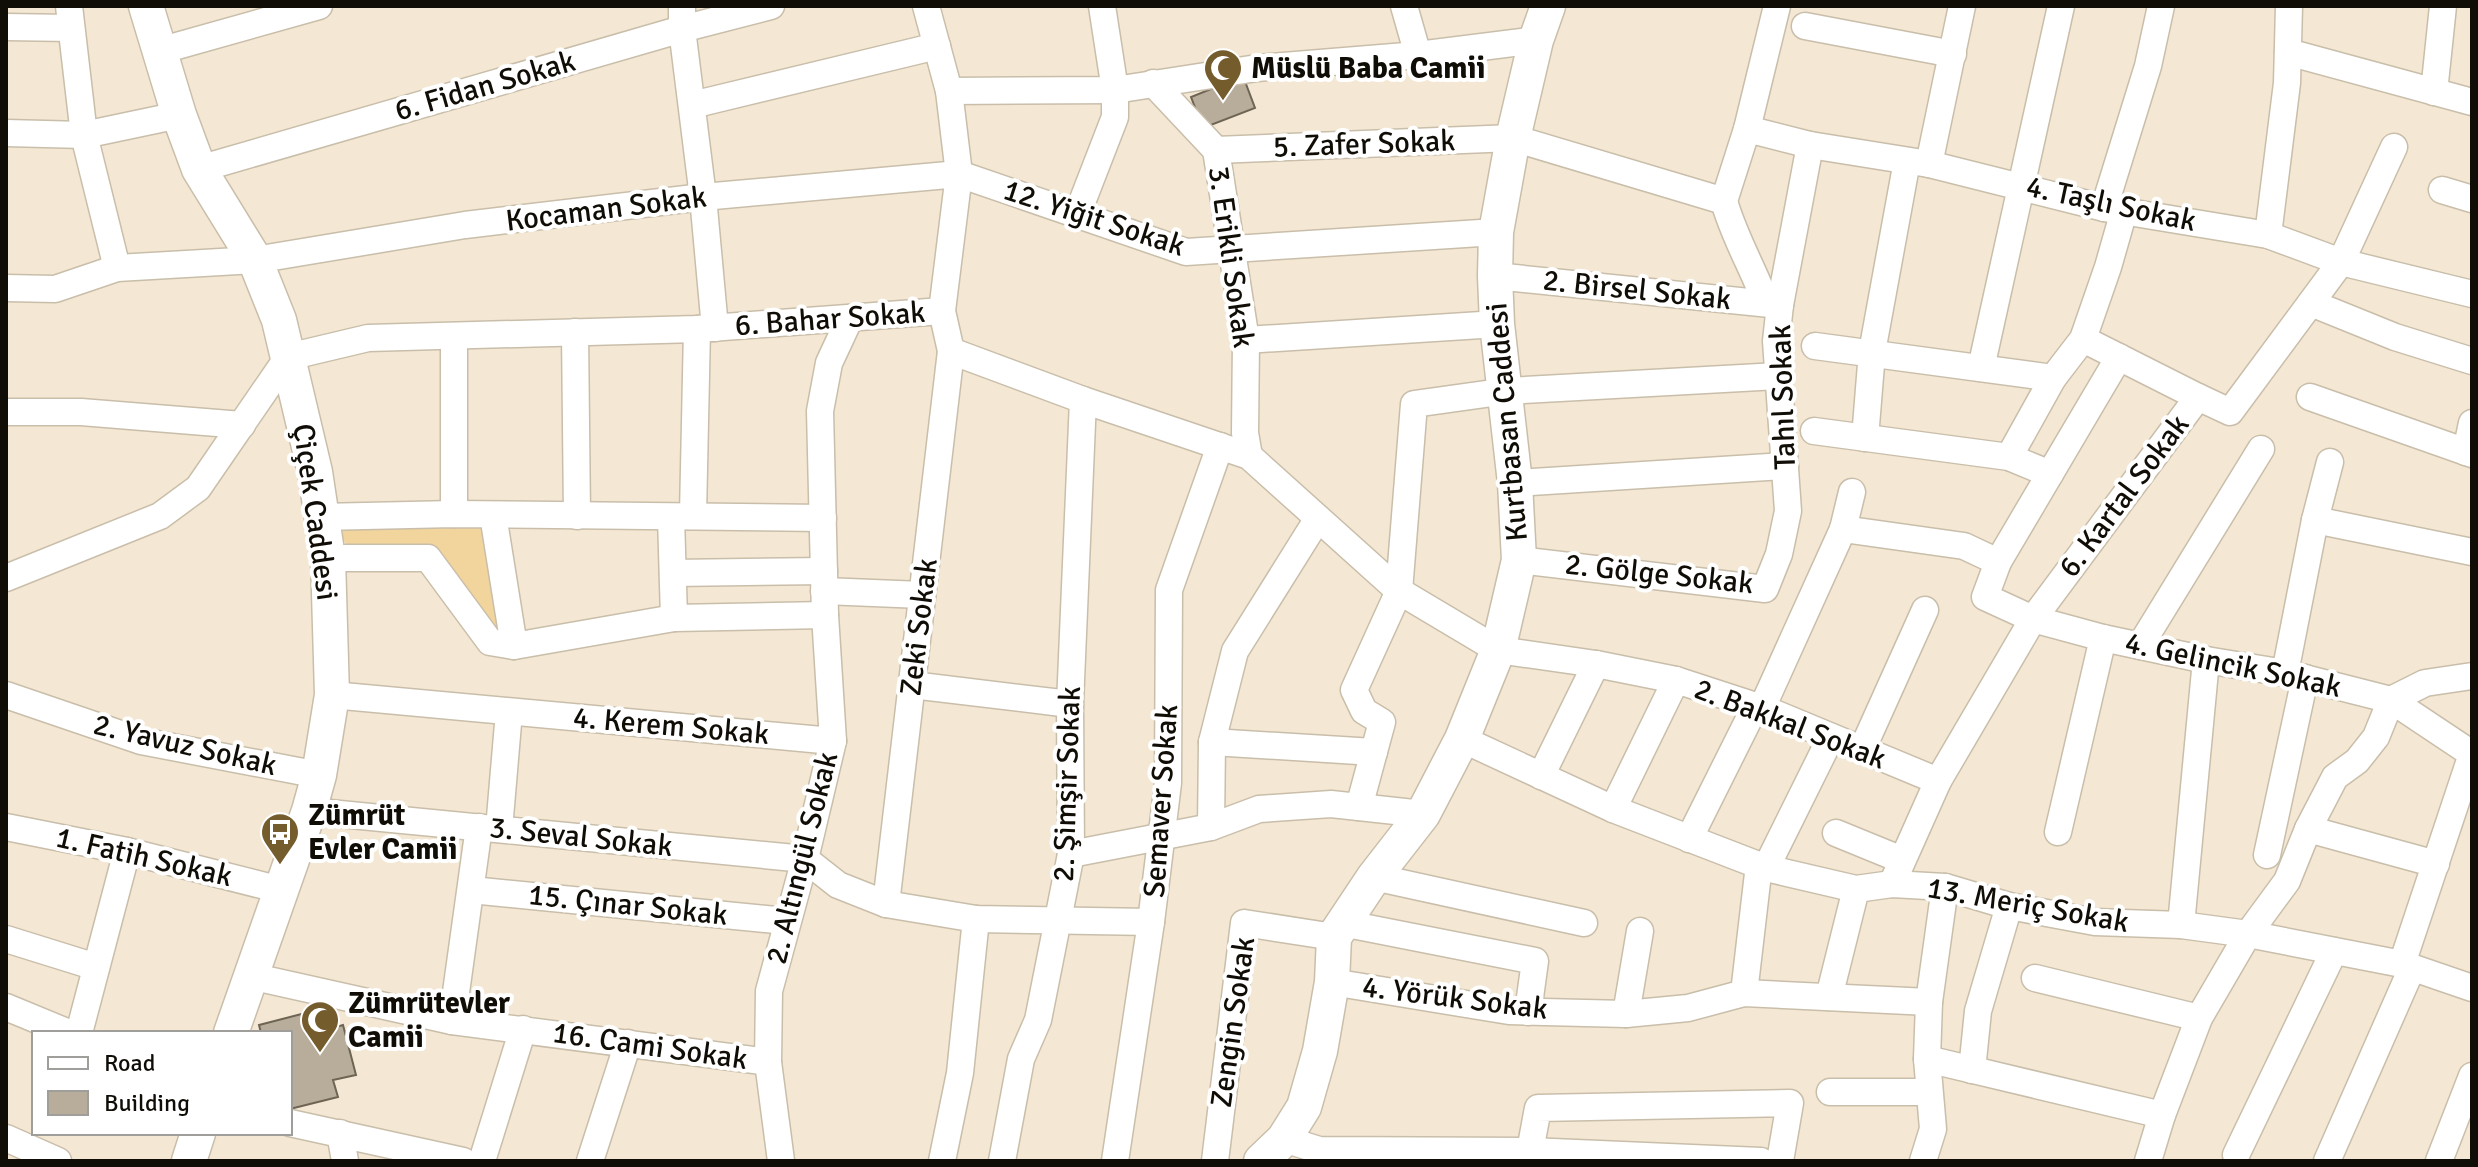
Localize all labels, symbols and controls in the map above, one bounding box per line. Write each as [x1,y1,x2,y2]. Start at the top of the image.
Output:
street label: 6. Fidan Sokak [390,43,580,129]
mosque icon: Müslü Baba Camii [1202,47,1244,102]
place label: Müslü Baba Camii [1251,50,1485,87]
street label: 5. Zafer Sokak [1272,122,1456,166]
street label: 3. Erikli Sokak [1200,164,1262,350]
street label: 4. Taşlı Sokak [2023,168,2199,240]
street label: 12. Yiğit Sokak [999,171,1189,265]
street label: Kocaman Sokak [503,178,709,240]
street label: 2. Birsel Sokak [1541,262,1733,318]
street label: 6. Bahar Sokak [734,294,926,344]
street label: Kurtbasan Caddesi [1478,301,1536,543]
street label: Tahıl Sokak [1762,324,1804,470]
street label: 6. Kartal Sokak [2051,407,2197,585]
street label: Çiçek Caddesi [284,421,346,603]
street label: 2. Gölge Sokak [1563,546,1755,602]
street label: Zeki Sokak [892,556,946,698]
street label: 4. Gelincik Sokak [2122,624,2344,706]
street label: 2. Bakkal Sokak [1689,670,1891,778]
street label: 2. Şimşir Sokak [1045,685,1089,883]
street label: 4. Kerem Sokak [571,699,771,753]
street label: Semaver Sokak [1136,703,1186,899]
street label: 2. Yavuz Sokak [90,706,280,784]
street label: 2. Altıngül Sokak [758,748,846,968]
place label: Zümrüt Evler Camii [308,797,457,868]
street label: 3. Seval Sokak [488,809,674,865]
bus stop icon: Zümrüt Evler Camii [259,811,301,866]
street label: 1. Fatih Sokak [52,819,236,895]
street label: 13. Meriç Sokak [1924,869,2132,941]
street label: 15. Çınar Sokak [527,876,729,934]
street label: Zengin Sokak [1203,934,1263,1110]
street label: 4. Yörük Sokak [1360,968,1550,1028]
place label: Zümrütevler Camii [348,985,510,1056]
mosque icon: Zümrütevler Camii [299,999,341,1054]
street label: 16. Cami Sokak [550,1014,750,1078]
legend [32,1031,292,1135]
text: Road [104,1048,155,1078]
text: Building [104,1088,190,1118]

